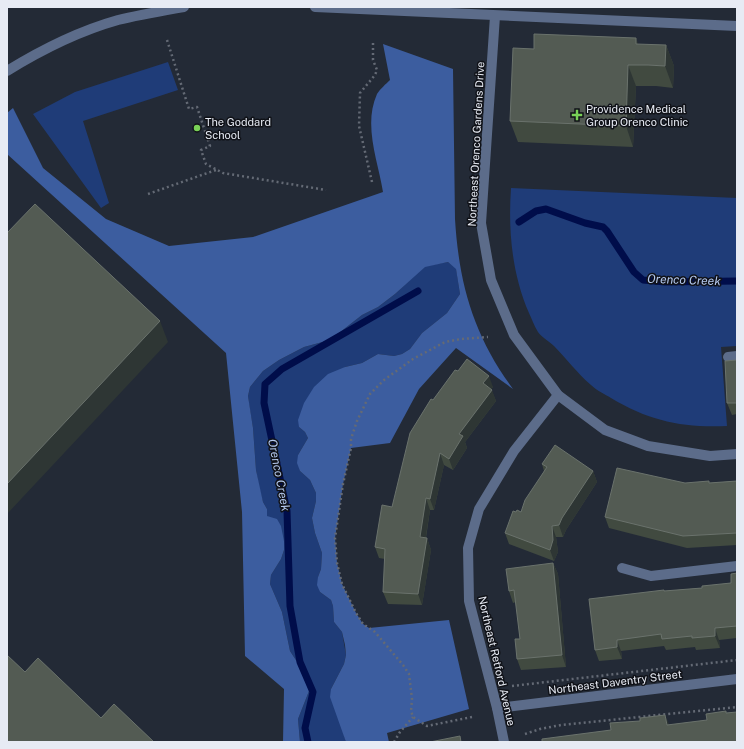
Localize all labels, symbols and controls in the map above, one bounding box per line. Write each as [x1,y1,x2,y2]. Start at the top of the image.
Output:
street label: Northeast Orenco Gardens Drive [466,61,486,227]
place label: Providence Medical Group Orenco Clinic [586,103,688,128]
marker: Providence Medical Group Orenco Clinic [571,109,583,121]
place label: The Goddard School [205,116,271,141]
marker: The Goddard School [192,123,202,133]
water label: Orenco Creek [647,272,722,288]
water label: Orenco Creek [265,438,293,513]
street label: Northeast Retford Avenue [476,595,518,727]
street label: Northeast Daventry Street [548,668,682,696]

